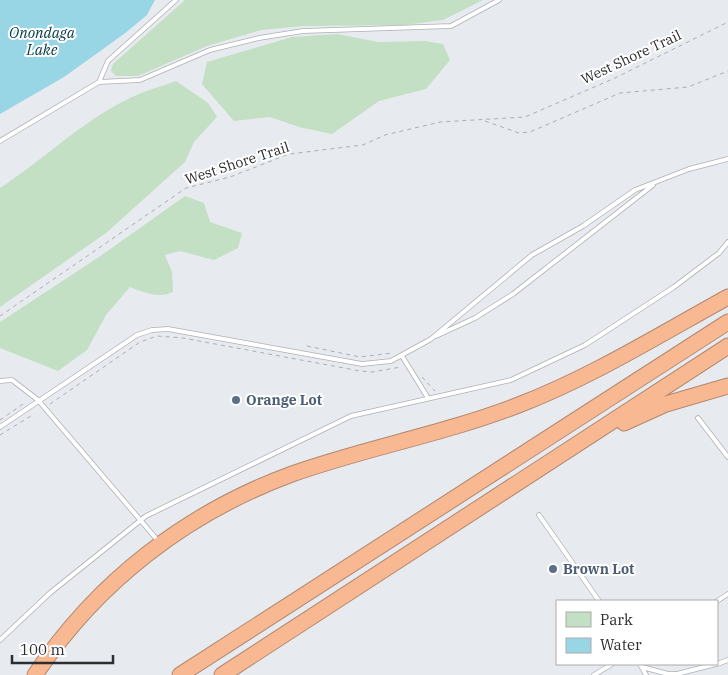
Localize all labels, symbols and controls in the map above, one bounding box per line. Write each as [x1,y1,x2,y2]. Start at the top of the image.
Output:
water label: Onondaga Lake [9,23,76,59]
street label: West Shore Trail [578,26,684,88]
street label: West Shore Trail [183,138,291,188]
place label: Orange Lot [246,391,322,409]
marker: Orange Lot [230,394,242,406]
place label: Brown Lot [563,560,634,578]
marker: Brown Lot [547,563,559,575]
legend [556,600,718,665]
text: Park [600,610,633,629]
scale bar [12,632,114,664]
text: Water [600,635,642,654]
text: 100 m [20,640,65,659]

